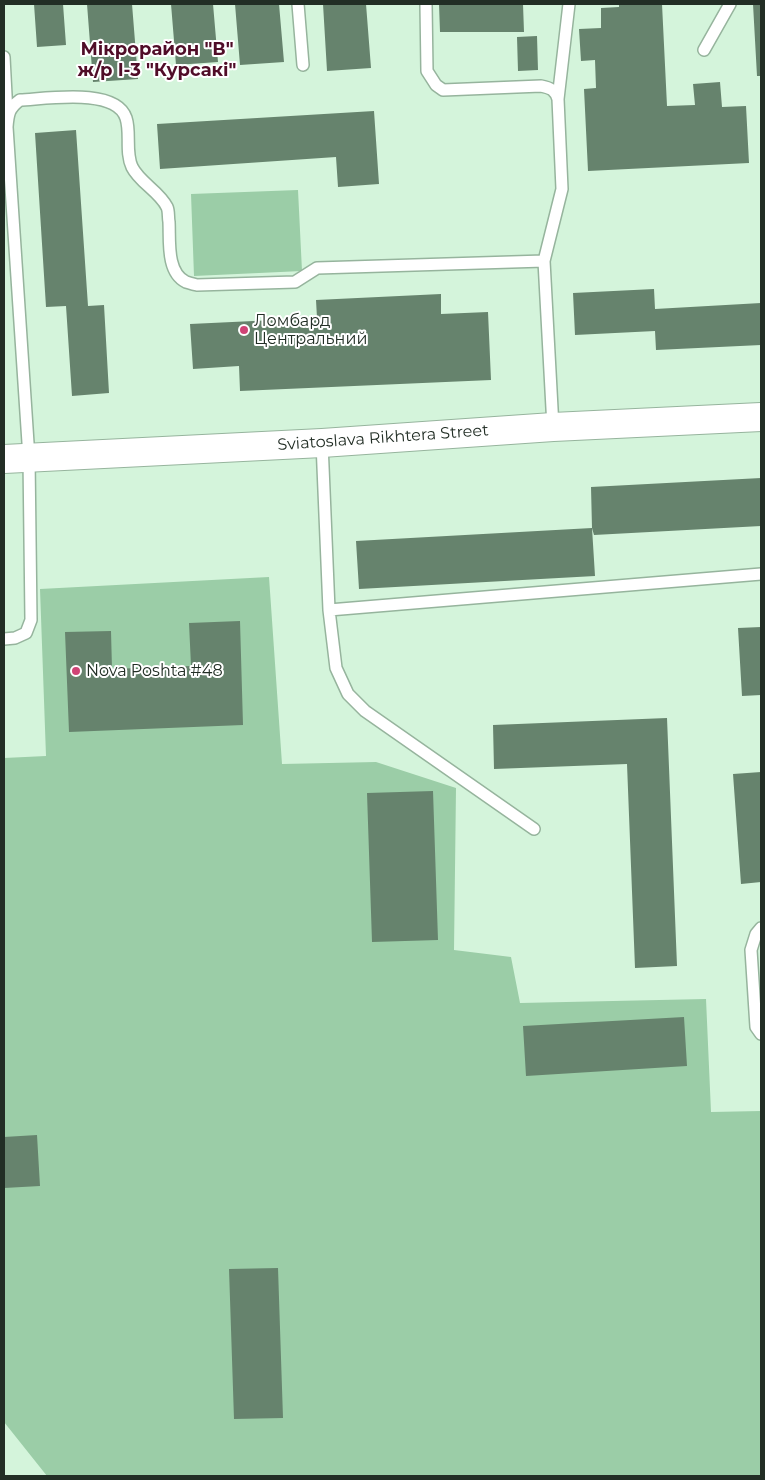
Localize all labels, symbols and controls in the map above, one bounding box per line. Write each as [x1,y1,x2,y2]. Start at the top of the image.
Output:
district label: Мікрорайон "В" ж/р I-3 "Курсакі" [78,39,236,82]
place label: Ломбард Центральний [254,311,367,349]
marker: Ломбард Центральний [238,324,250,336]
street label: Sviatoslava Rikhtera Street [277,421,489,455]
place label: Nova Poshta #48 [86,661,223,681]
marker: Nova Poshta #48 [70,665,82,677]

